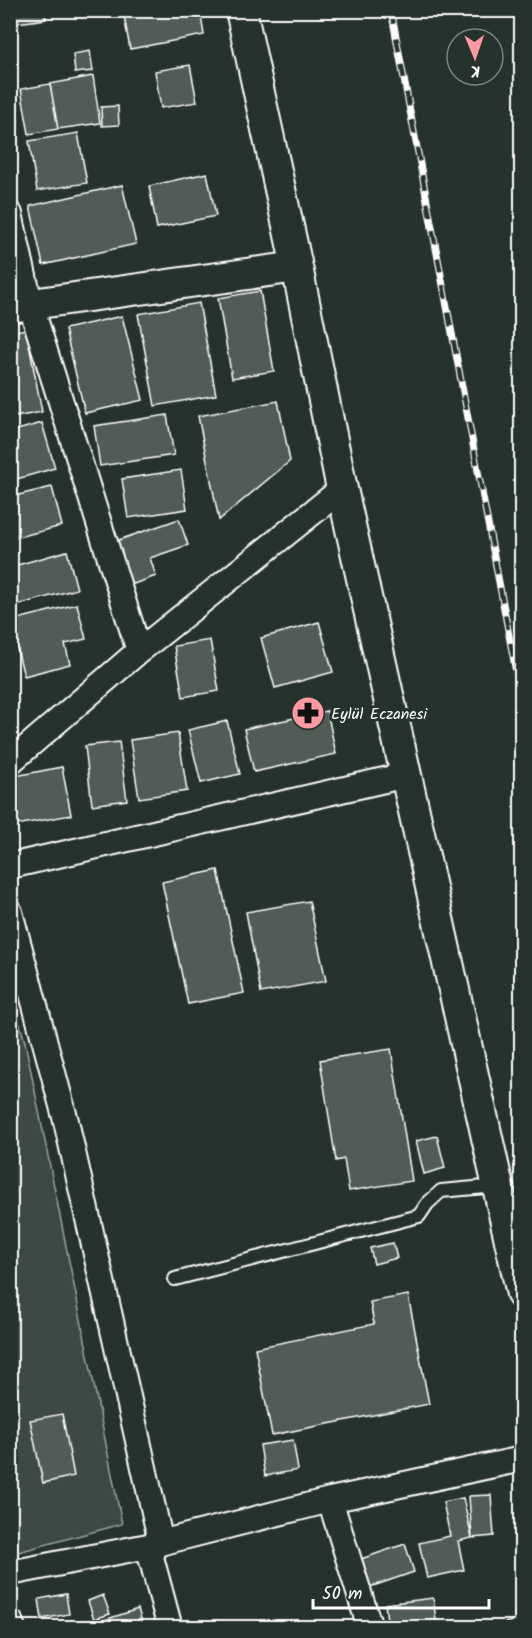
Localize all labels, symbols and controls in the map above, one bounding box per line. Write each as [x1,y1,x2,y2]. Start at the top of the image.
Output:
north arrow [445,27,505,87]
text: K [470,58,481,83]
pharmacy icon: Eylül Eczanesi [290,695,326,731]
place label: Eylül Eczanesi [331,702,428,727]
scale bar [313,1572,488,1610]
text: 50 m [322,1580,362,1609]

